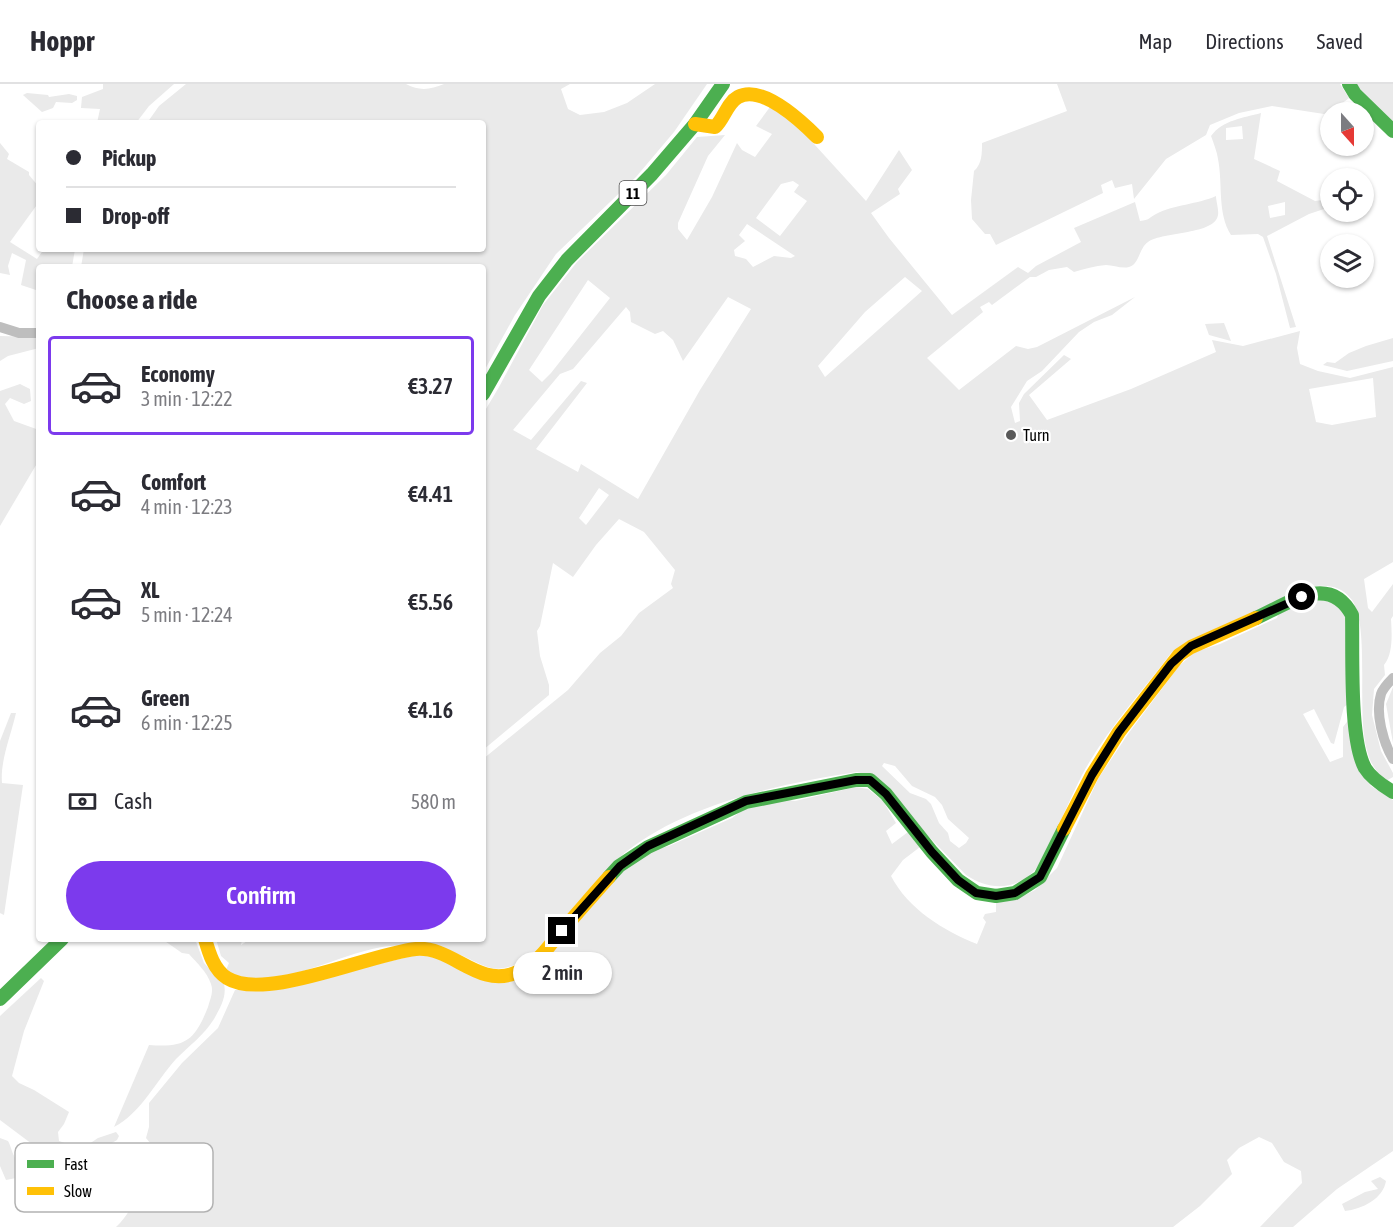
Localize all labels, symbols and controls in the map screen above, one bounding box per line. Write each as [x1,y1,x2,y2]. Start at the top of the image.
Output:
text: Hoppr [30,25,94,57]
text: Map [1138,29,1172,53]
text: Directions [1205,29,1284,53]
text: Saved [1317,29,1363,53]
north arrow [1320,102,1374,156]
map controls [1320,102,1374,288]
text: Pickup [102,145,157,171]
button: locate [1320,168,1374,222]
road number: 11 [620,181,646,205]
text: Drop-off [102,203,169,229]
button: layers [1320,234,1374,288]
text: Choose a ride [66,284,198,315]
icon: car [69,359,123,413]
text: Economy [141,361,215,387]
text: €3.27 [408,373,453,399]
text: 3 min · 12:22 [141,387,233,410]
place label: Turn [1023,426,1049,444]
marker: Turn [1004,428,1018,442]
icon: car [69,467,123,521]
text: Comfort [141,469,206,495]
text: €4.41 [408,481,453,507]
text: 4 min · 12:23 [141,495,233,518]
icon: car [69,575,123,629]
text: XL [141,577,159,603]
route start [1288,583,1315,610]
text: €5.56 [408,589,453,615]
text: 5 min · 12:24 [141,603,233,626]
icon: car [69,683,123,737]
text: Green [141,685,190,711]
text: €4.16 [408,697,453,723]
text: 6 min · 12:25 [141,711,233,734]
icon: cash [66,785,99,818]
text: Cash [114,788,153,814]
text: 580 m [411,790,456,813]
button: Confirm [66,861,456,930]
route end [548,917,575,944]
callout: 2 min [512,952,612,994]
text: 2 min [542,961,583,984]
legend [15,1143,213,1212]
text: Fast [64,1155,88,1173]
text: Slow [64,1182,92,1200]

